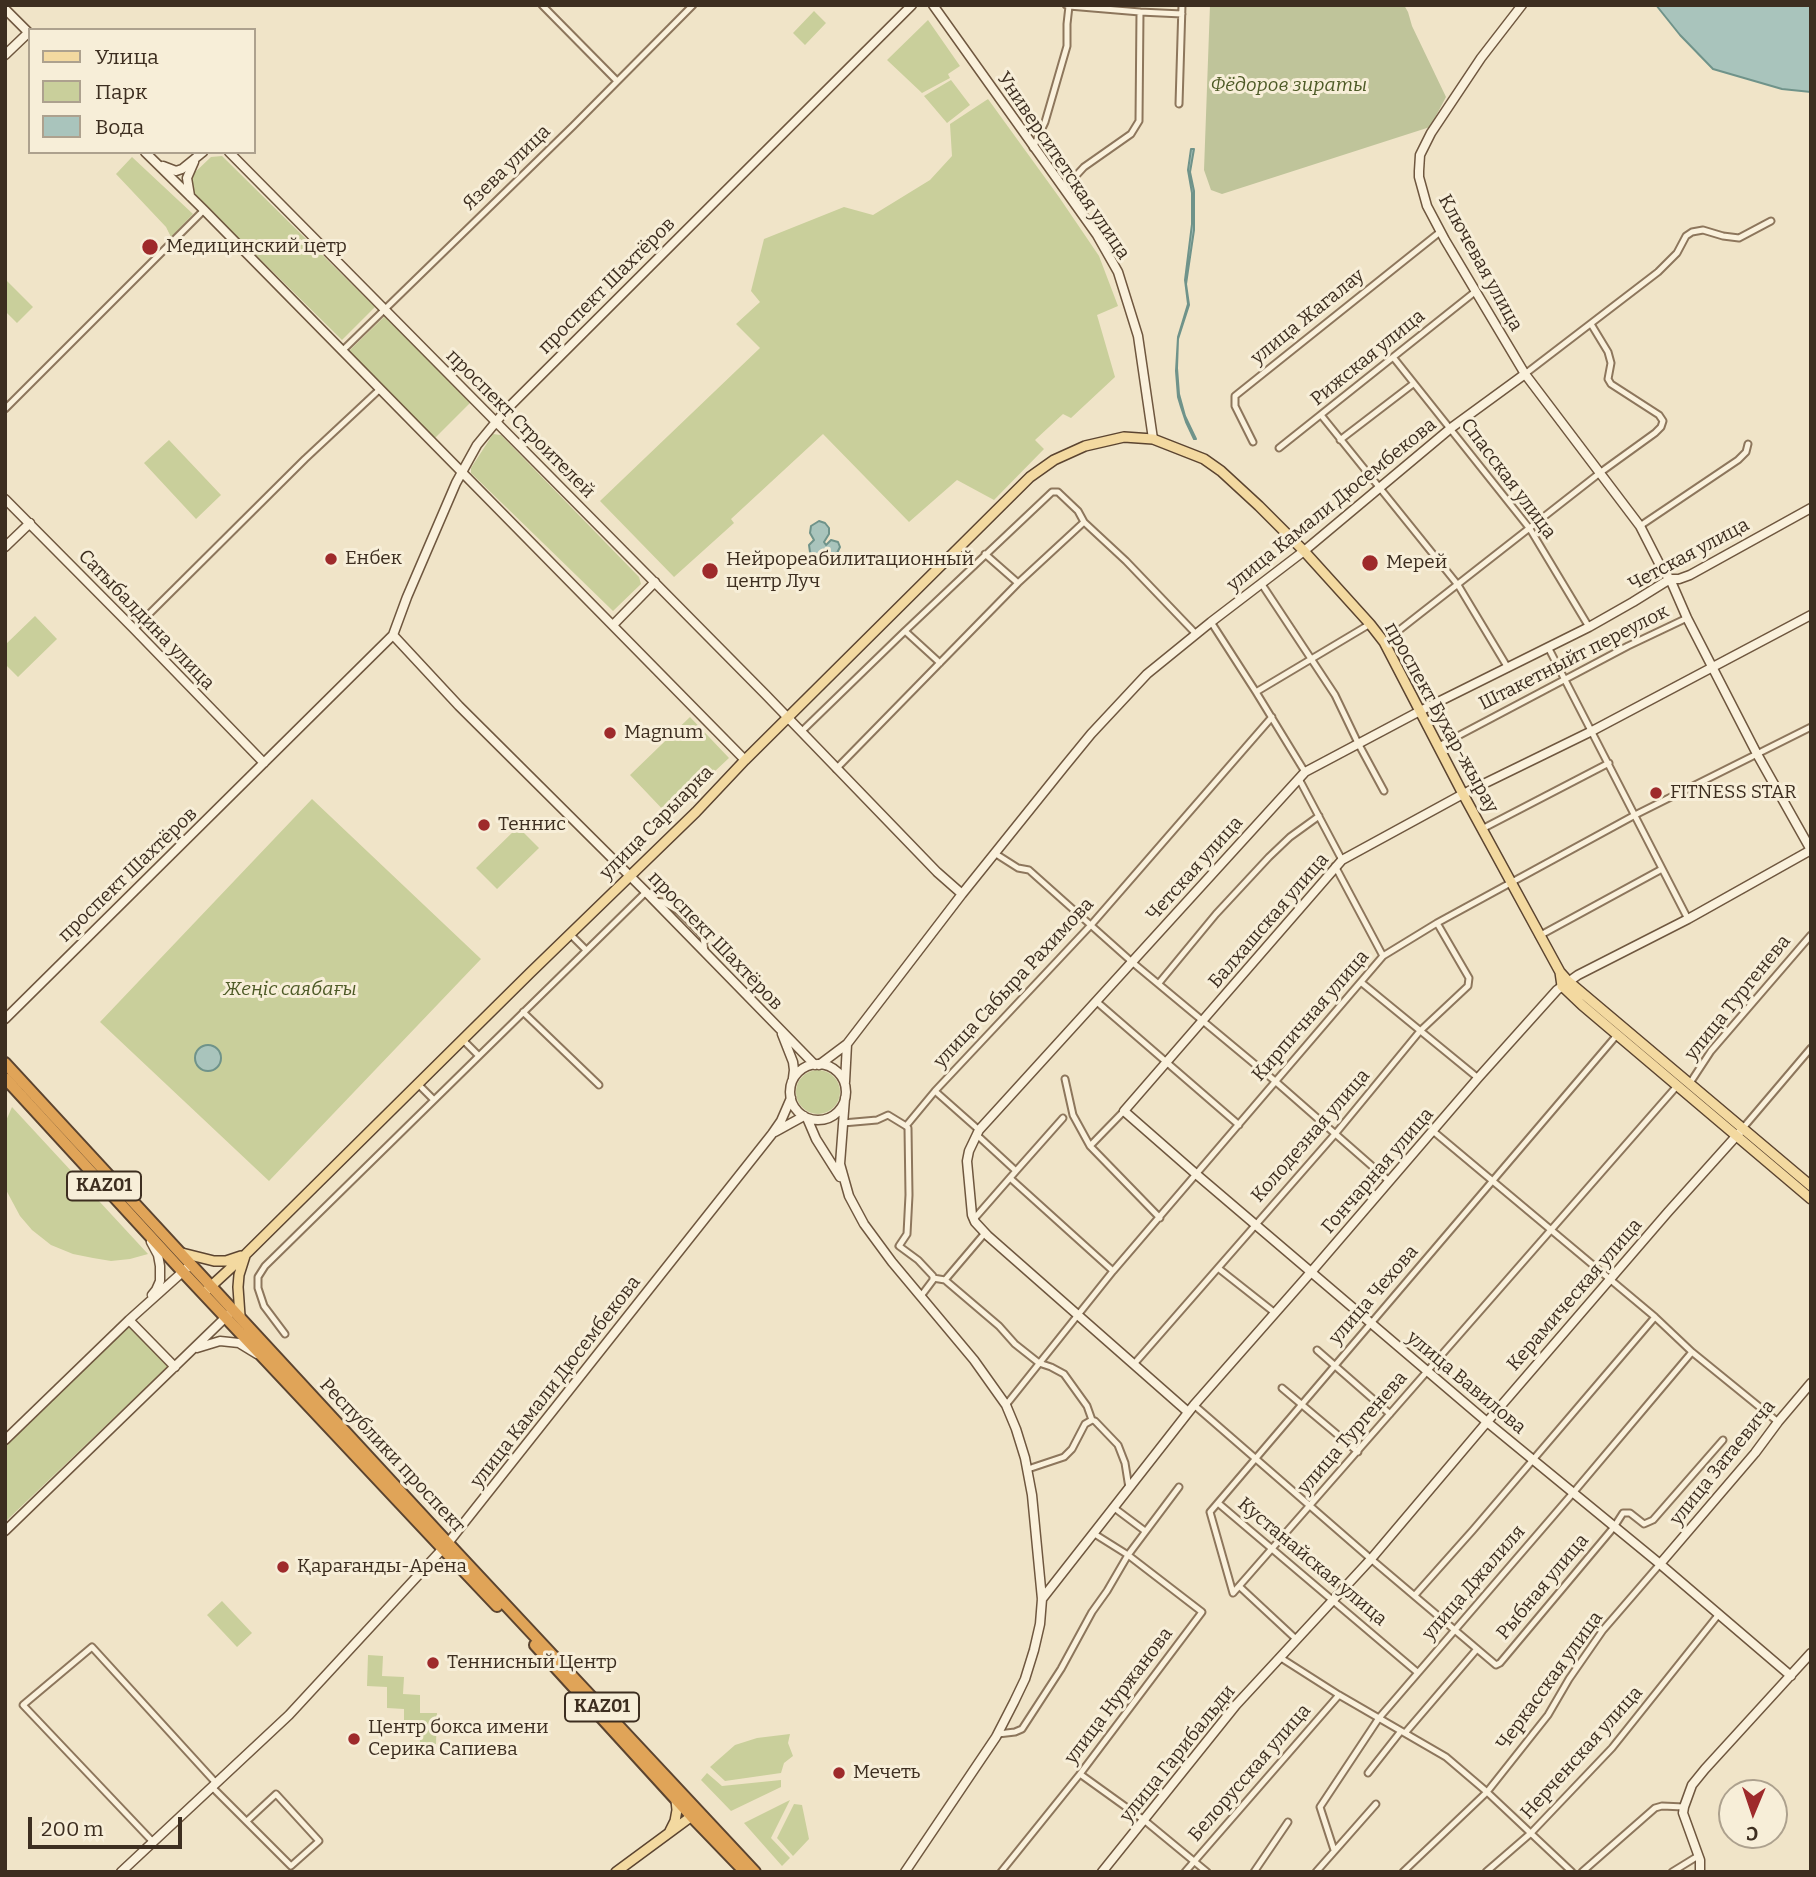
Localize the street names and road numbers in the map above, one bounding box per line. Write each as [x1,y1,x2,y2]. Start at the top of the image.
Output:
street label: Университетская улица [992,68,1134,264]
street label: Язева улица [458,121,556,215]
street label: Ключевая улица [1433,191,1527,335]
street label: проспект Шахтёров [534,213,680,359]
street label: улица Жагалау [1247,264,1369,370]
street label: Рижская улица [1306,305,1430,411]
street label: проспект Строителей [441,345,599,503]
street label: улица Камали Дюсембекова [1223,414,1441,596]
street label: Спасская улица [1455,414,1561,544]
street label: Четская улица [1625,514,1753,596]
street label: Сатыбалдина улица [73,545,219,695]
street label: Штакетныйт переулок [1475,600,1673,716]
street label: проспект Бухар-жырау [1379,619,1503,817]
street label: улица Сарыарка [595,761,719,885]
street label: проспект Шахтёров [54,803,202,947]
street label: Четская улица [1142,812,1248,926]
street label: Балхашская улица [1204,849,1334,993]
street label: проспект Шахтёров [643,867,787,1015]
street label: улица Сабыра Рахимова [929,893,1099,1073]
street label: улица Тургенева [1680,931,1796,1065]
street label: Кирпичная улица [1248,946,1374,1086]
street label: Колодезная улица [1247,1065,1375,1207]
street label: Гончарная улица [1317,1104,1439,1238]
road number: KАZ01 [67,1171,141,1200]
street label: Керамическая улица [1503,1214,1647,1376]
street label: улица Чехова [1325,1241,1423,1349]
street label: улица Камали Дюсембекова [466,1272,646,1492]
street label: улица Вавилова [1402,1327,1530,1439]
street label: улица Тургенева [1294,1367,1412,1499]
street label: Республики проспект [315,1374,469,1538]
street label: улица Затаевича [1665,1396,1781,1530]
street label: Кустанайская улица [1233,1493,1391,1631]
street label: улица Джалиля [1418,1521,1530,1645]
street label: Рыбная улица [1492,1530,1594,1644]
street label: Черкасская улица [1492,1607,1608,1755]
street label: улица Нуржанова [1060,1623,1178,1769]
street label: улица Гарибальди [1116,1681,1240,1827]
street label: Нерченская улица [1516,1682,1648,1824]
road number: KАZ01 [565,1692,639,1722]
street label: Белорусская улица [1184,1700,1316,1846]

